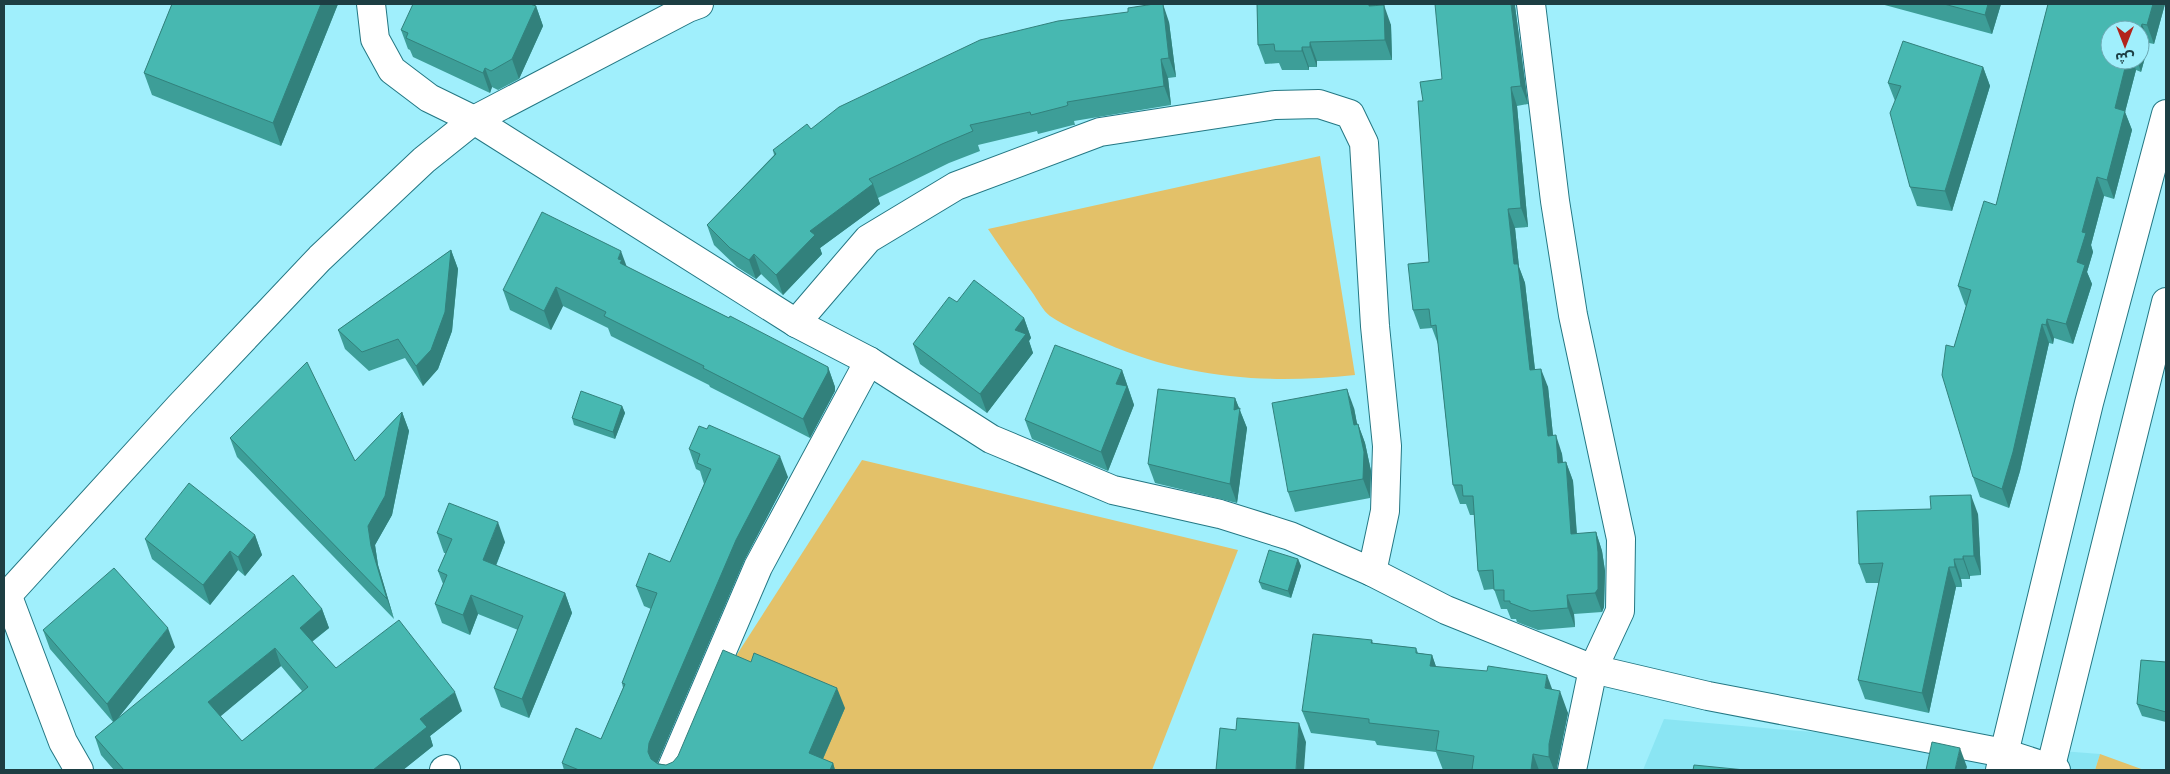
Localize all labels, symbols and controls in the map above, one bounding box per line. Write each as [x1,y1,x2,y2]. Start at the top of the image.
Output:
north arrow [2100,20,2150,70]
text: ش [2115,48,2135,68]

